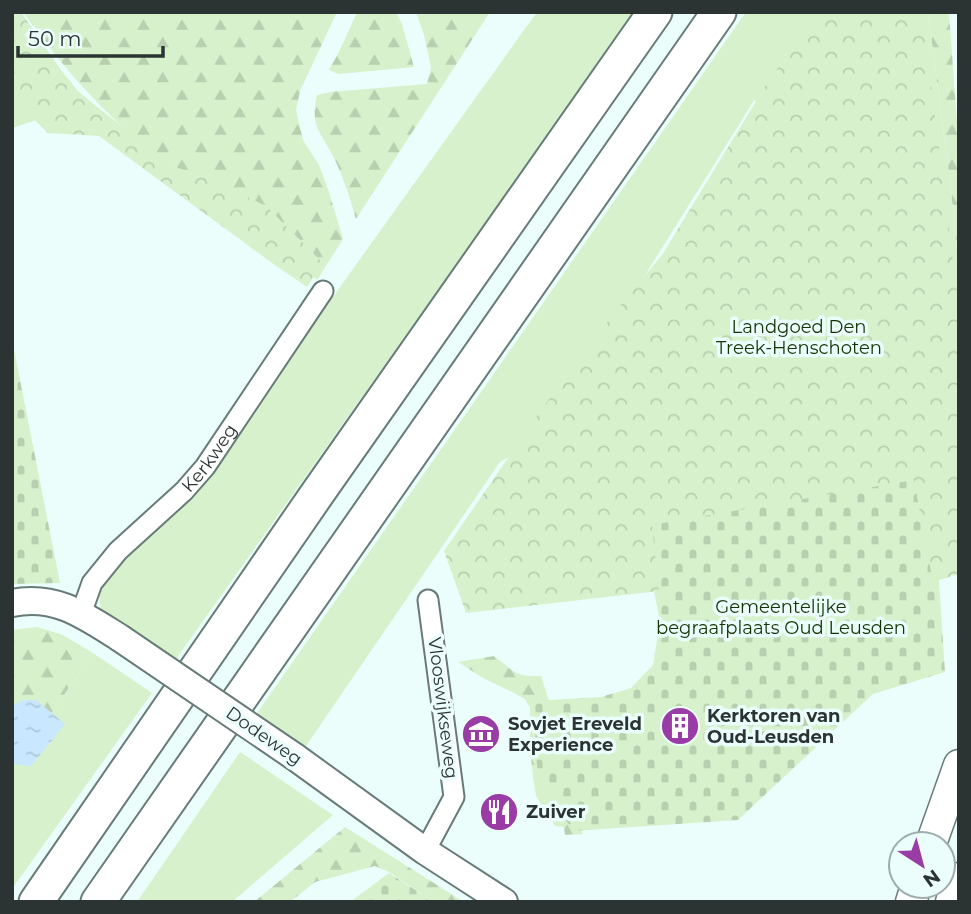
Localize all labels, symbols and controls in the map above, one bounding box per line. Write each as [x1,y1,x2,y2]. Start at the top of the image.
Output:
scale bar [18,14,163,58]
text: 50 m [28,26,82,51]
park label: Landgoed Den Treek-Henschoten [716,316,882,359]
street label: Kerkweg [177,420,242,497]
park label: Gemeentelijke begraafplaats Oud Leusden [656,596,906,639]
street label: Vlooswijkseweg [423,636,463,780]
street label: Dodeweg [222,702,306,770]
building icon: Kerktoren van Oud-Leusden [659,705,701,747]
place label: Kerktoren van Oud-Leusden [707,705,841,748]
museum icon: Sovjet Ereveld Experience [460,713,502,755]
place label: Sovjet Ereveld Experience [508,713,642,756]
restaurant icon: Zuiver [478,791,520,833]
place label: Zuiver [526,801,586,823]
north arrow [887,830,957,900]
text: N [919,865,945,892]

